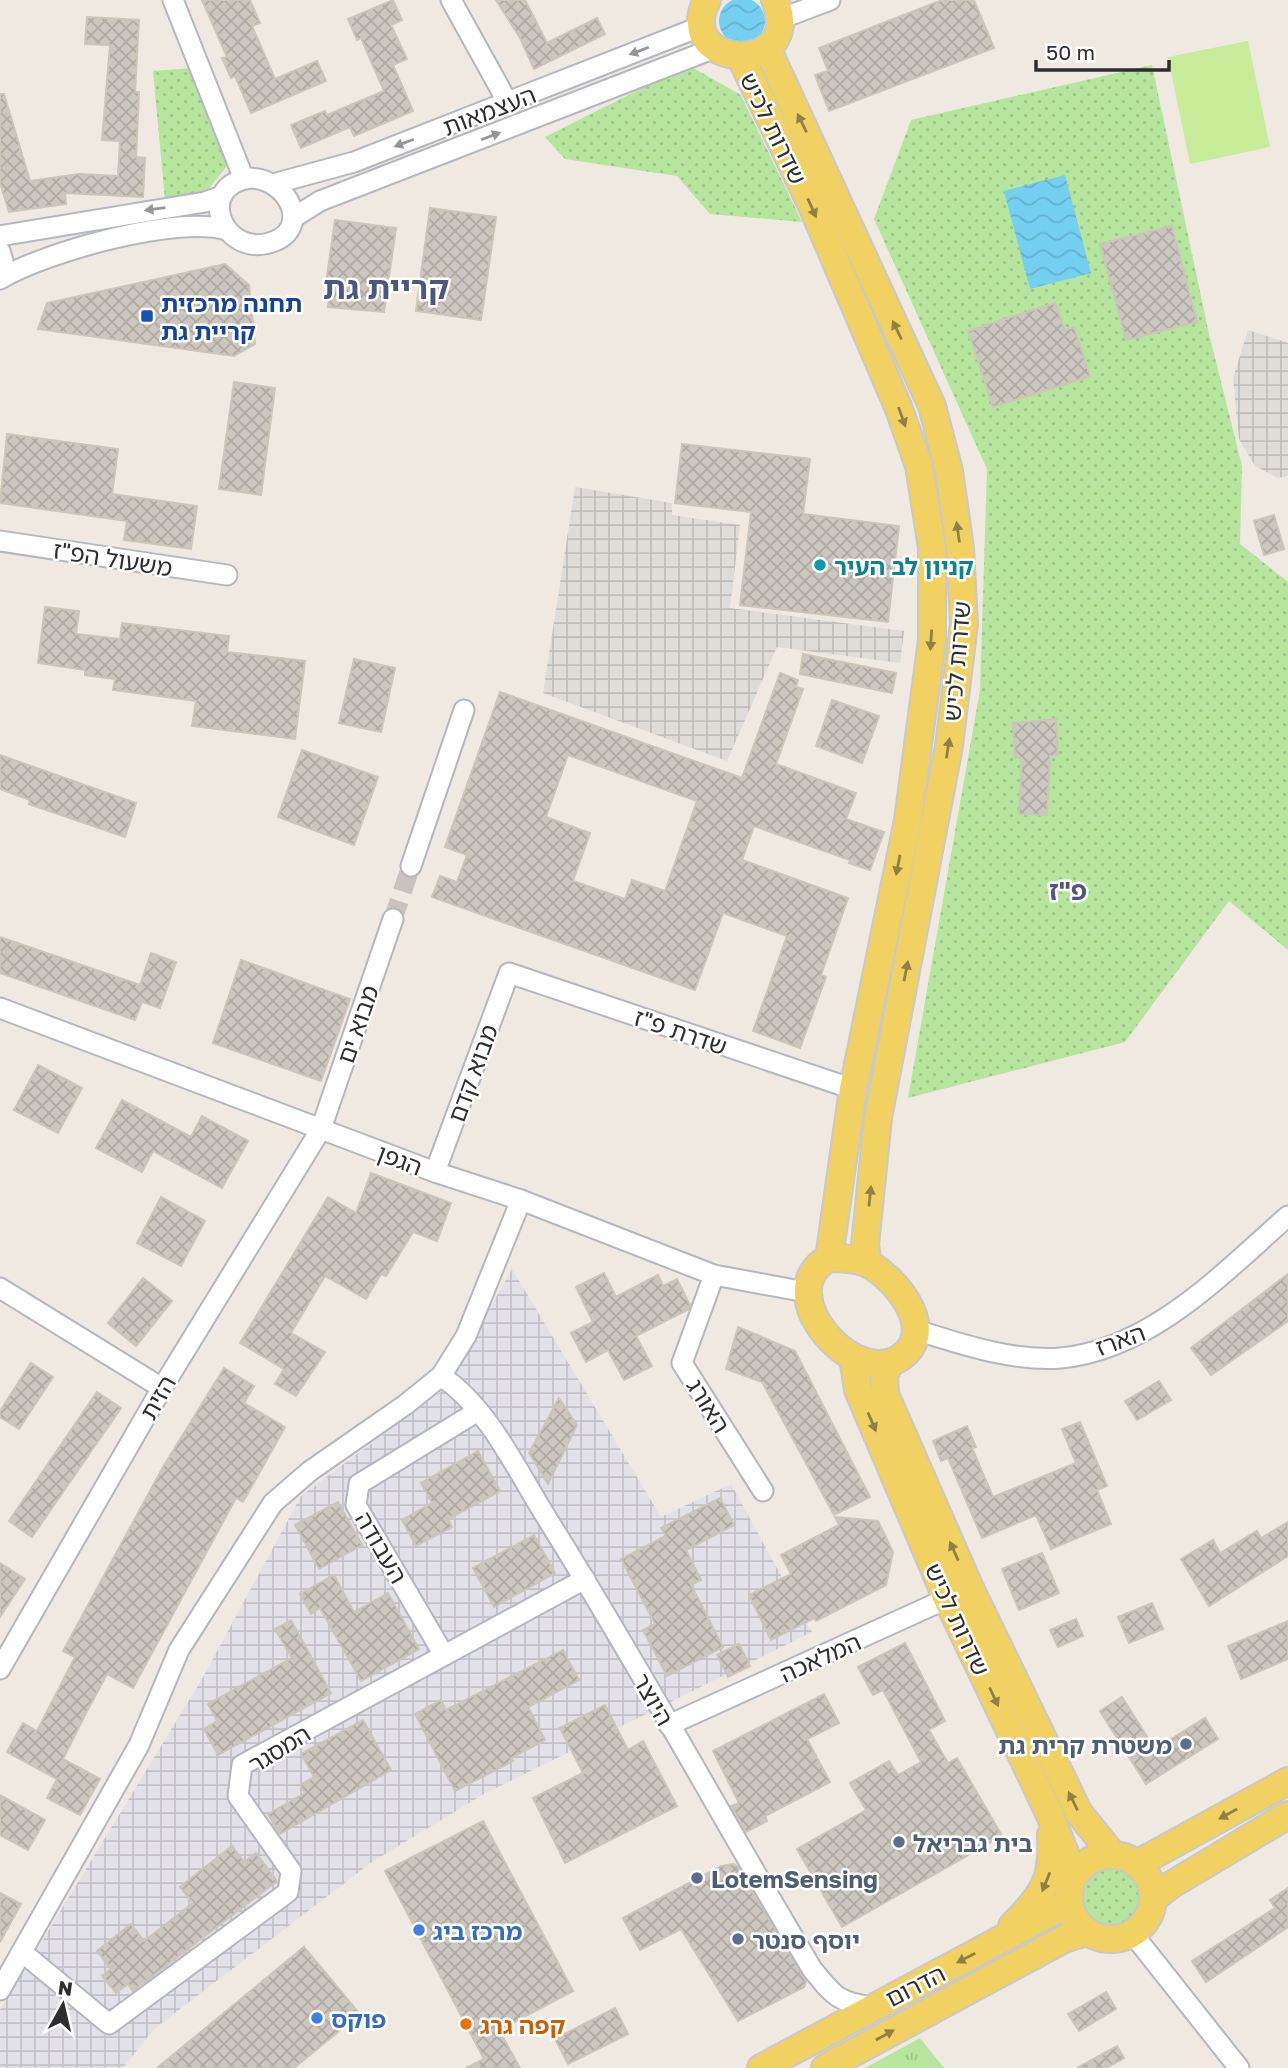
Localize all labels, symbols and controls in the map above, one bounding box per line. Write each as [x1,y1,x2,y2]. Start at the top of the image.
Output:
scale bar [1036,28,1169,72]
text: 50 m [1046,39,1095,65]
one-way arrow [628,46,649,57]
street label: שדרות לכיש [735,67,813,189]
street label: העצמאות [438,79,540,141]
one-way arrow [797,113,808,133]
one-way arrow [480,130,501,141]
one-way arrow [393,137,414,148]
one-way arrow [807,197,818,218]
one-way arrow [144,204,166,215]
district label: קריית גת [323,268,449,306]
place label: תחנה מרכזית קריית גת [161,288,302,345]
marker: תחנה מרכזית קריית גת [139,308,155,324]
one-way arrow [891,320,902,340]
one-way arrow [897,406,908,427]
one-way arrow [952,521,963,543]
street label: משעול הפ"ז [51,534,175,582]
place label: קניון לב העיר [834,551,974,580]
marker: קניון לב העיר [812,557,828,573]
street label: שדרות לכיש [936,600,976,722]
one-way arrow [925,629,936,651]
one-way arrow [943,737,954,759]
one-way arrow [893,854,904,876]
district label: פ"ז [1049,875,1087,906]
one-way arrow [901,960,912,982]
street label: מבוא ים [330,981,384,1067]
street label: שדרת פ"ז [631,1002,731,1060]
street label: מבוא קדם [441,1020,503,1126]
street label: הגפן [373,1137,427,1181]
one-way arrow [865,1185,876,1207]
street label: הארז [1091,1317,1149,1361]
street label: הזית [133,1370,181,1424]
street label: האורג [681,1372,737,1438]
one-way arrow [866,1412,877,1433]
street label: העבודה [350,1506,414,1588]
one-way arrow [948,1541,960,1561]
street label: שדרות לכיש [919,1558,997,1680]
street label: המלאכה [775,1626,865,1688]
street label: היוצר [628,1668,680,1730]
one-way arrow [988,1687,1000,1707]
street label: המסגר [243,1718,315,1778]
place label: משטרת קרית גת [998,1730,1172,1759]
marker: משטרת קרית גת [1178,1736,1194,1752]
one-way arrow [1067,1791,1078,1811]
one-way arrow [1219,1808,1238,1820]
place label: בית גבריאל [913,1828,1033,1857]
marker: בית גבריאל [891,1834,907,1850]
place label: LotemSensing [711,1864,878,1893]
marker: LotemSensing [689,1870,705,1886]
one-way arrow [1040,1872,1051,1893]
place label: מרכז ביג [433,1916,523,1945]
marker: מרכז ביג [411,1922,427,1938]
place label: יוסף סנטר [752,1925,860,1954]
marker: יוסף סנטר [730,1931,746,1947]
one-way arrow [955,1952,975,1964]
street label: הדרום [880,1958,950,2012]
north arrow [28,1970,98,2040]
text: N [57,1975,74,2000]
place label: פוקס [331,2004,386,2033]
marker: פוקס [309,2010,325,2026]
place label: קפה גרג [480,2010,566,2039]
marker: קפה גרג [458,2016,474,2032]
one-way arrow [875,2029,894,2041]

